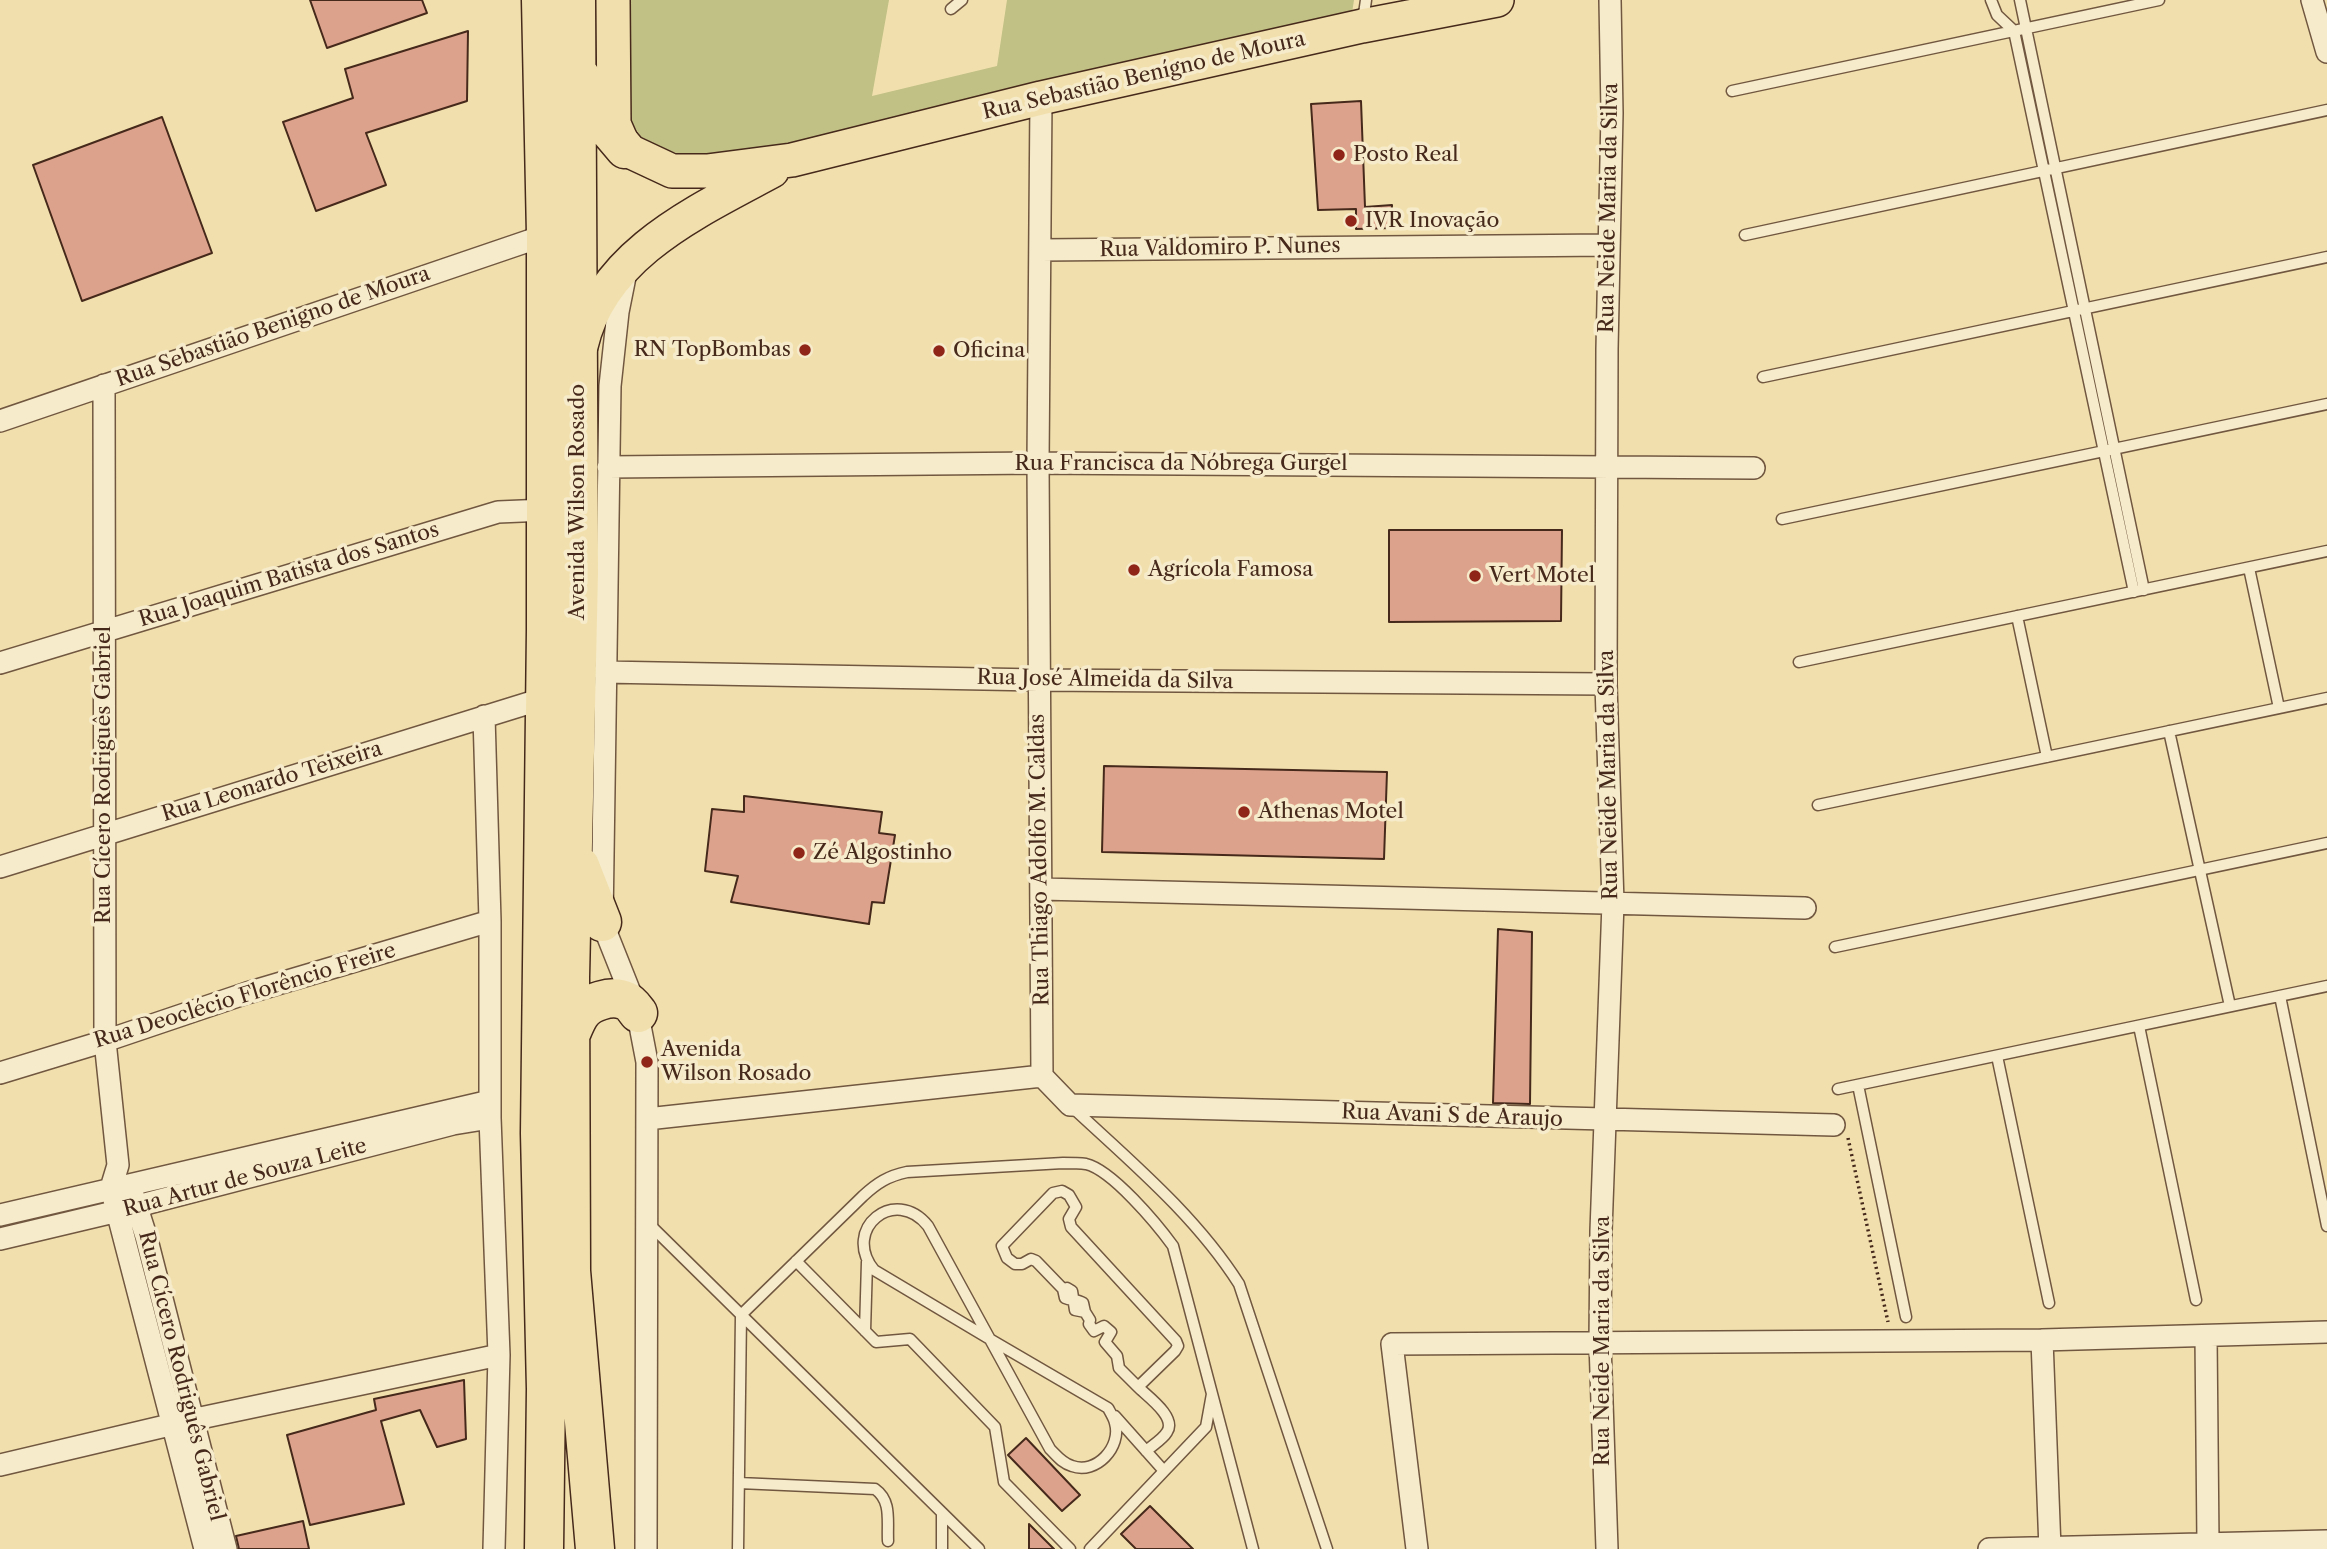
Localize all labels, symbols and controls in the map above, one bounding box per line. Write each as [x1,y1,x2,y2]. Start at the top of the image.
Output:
street label: Rua Sebastião Benígno de Moura [980,27,1308,125]
street label: Rua Neide Maria da Silva [1594,83,1624,333]
place label: Posto Real [1353,142,1458,168]
marker: Posto Real [1331,147,1347,163]
place label: IVR Inovação [1365,208,1499,234]
marker: IVR Inovação [1343,213,1359,229]
street label: Rua Valdomiro P. Nunes [1099,233,1341,263]
street label: Rua Sebastião Benigno de Moura [113,261,433,393]
place label: RN TopBombas [634,337,791,363]
place label: Oficina [953,338,1025,364]
marker: RN TopBombas [797,342,813,358]
marker: Oficina [931,343,947,359]
street label: Avenida Wilson Rosado [565,384,591,620]
street label: Rua Francisca da Nóbrega Gurgel [1014,451,1348,477]
street label: Rua Joaquim Batista dos Santos [136,517,442,633]
place label: Agrícola Famosa [1148,557,1313,583]
marker: Agrícola Famosa [1126,562,1142,578]
place label: Vert Motel [1489,563,1595,589]
marker: Vert Motel [1467,568,1483,584]
street label: Rua Cícero Rodriguês Gabriel [91,626,117,924]
street label: Rua Neide Maria da Silva [1594,650,1624,900]
street label: Rua José Almeida da Silva [976,665,1234,695]
street label: Rua Thiago Adolfo M. Caldas [1025,714,1055,1006]
street label: Rua Leonardo Teixeira [159,736,385,828]
place label: Athenas Motel [1258,799,1404,825]
marker: Athenas Motel [1236,804,1252,820]
place label: Zé Algostinho [813,840,952,866]
marker: Zé Algostinho [791,845,807,861]
street label: Rua Deoclécio Florêncio Freire [91,938,399,1054]
place label: Avenida Wilson Rosado [661,1037,811,1087]
marker: Avenida Wilson Rosado [639,1054,655,1070]
street label: Rua Avani S de Araujo [1341,1100,1563,1132]
street label: Rua Artur de Souza Leite [120,1133,370,1223]
street label: Rua Neide Maria da Silva [1590,1216,1616,1466]
street label: Rua Cícero Rodriguês Gabriel [133,1228,229,1524]

